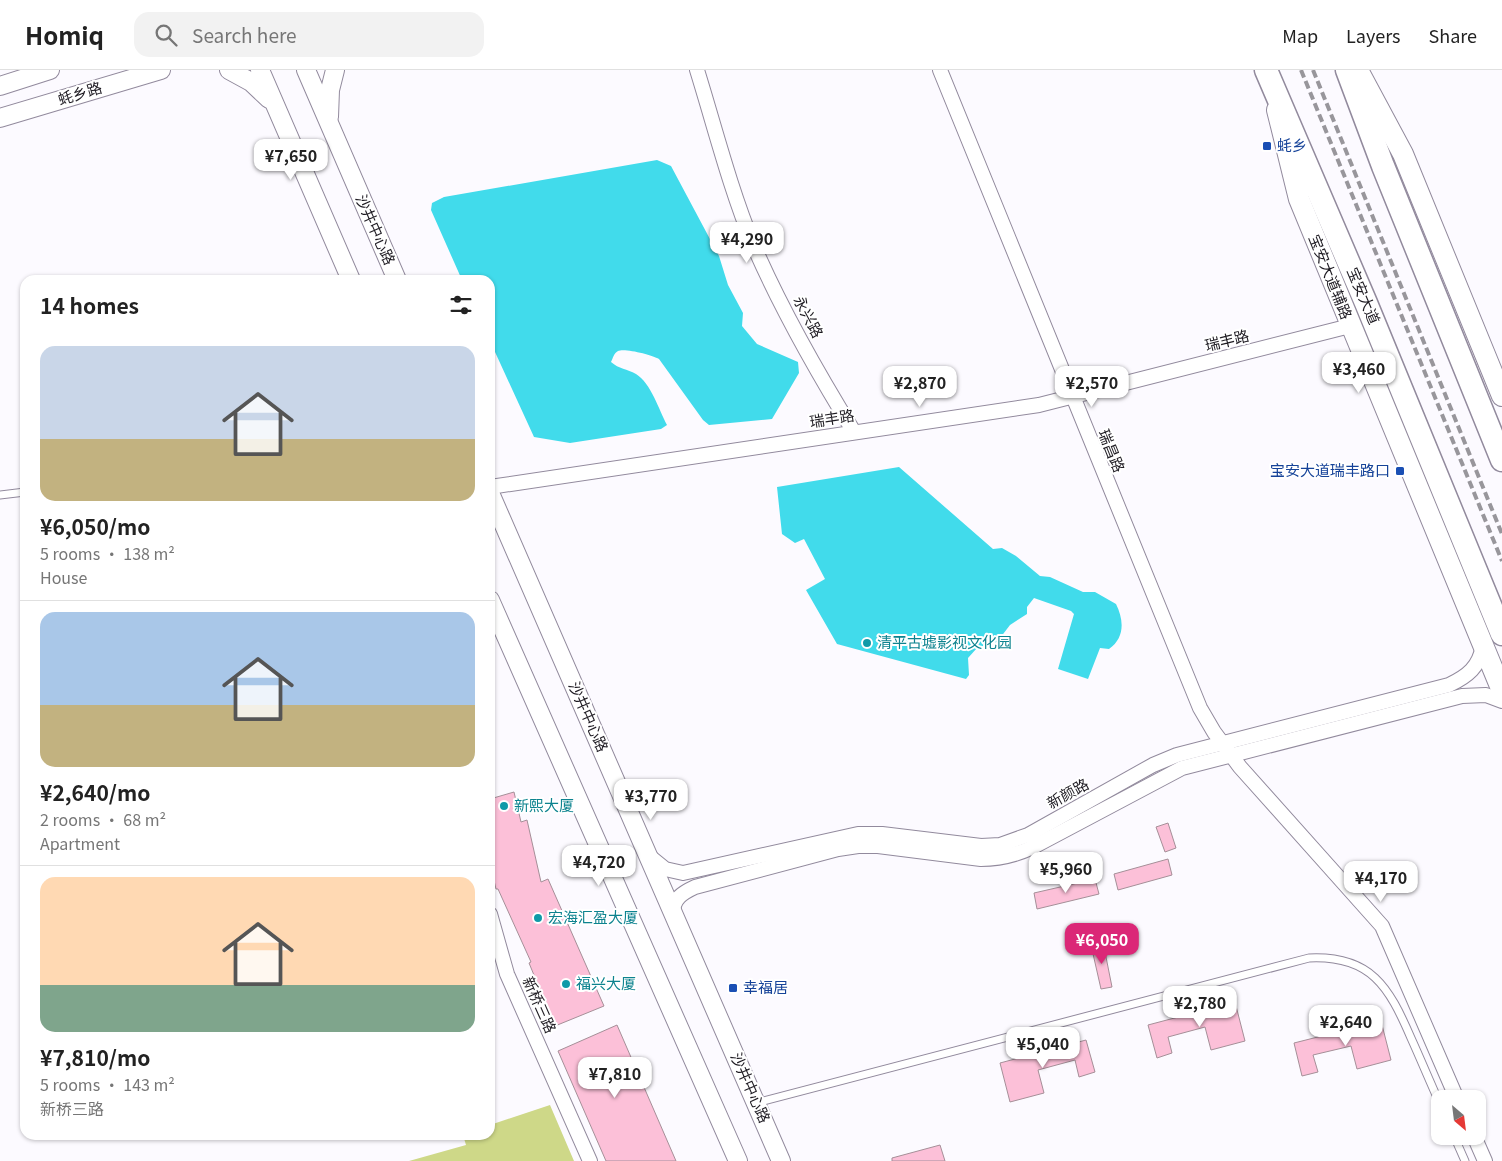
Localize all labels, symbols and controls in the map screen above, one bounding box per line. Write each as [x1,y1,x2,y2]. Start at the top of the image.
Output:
search box [134,12,484,57]
text: Homiq [25,17,104,52]
icon: search [152,21,180,49]
text: Search here [192,21,297,48]
text: Map [1282,22,1318,48]
text: Layers [1346,22,1401,48]
text: Share [1429,22,1477,48]
street label: 蚝乡路 [55,76,104,109]
place label: 蚝乡 [1277,134,1307,155]
pin: ¥7,650 [250,138,332,181]
marker: 蚝乡 [1261,140,1273,152]
text: ¥7,650 [265,143,317,167]
street label: 沙井中心路 [352,191,401,268]
pin: ¥4,290 [706,222,788,264]
text: ¥4,290 [721,226,773,250]
street label: 宝安大道辅路 [1305,231,1358,322]
street label: 宝安大道 [1343,264,1386,327]
text: 14 homes [40,290,139,320]
icon: filters [447,291,475,319]
street label: 永兴路 [789,291,829,341]
street label: 瑞丰路 [1202,324,1251,355]
pin: ¥3,460 [1318,352,1400,394]
text: ¥3,460 [1333,356,1385,380]
pin: ¥2,870 [879,366,961,408]
pin: ¥2,570 [1051,366,1133,408]
text: ¥2,870 [894,370,946,394]
text: ¥2,570 [1066,370,1118,394]
icon: home [213,379,303,469]
street label: 瑞丰路 [808,404,856,431]
street label: 瑞昌路 [1094,426,1131,475]
place label: 宝安大道瑞丰路口 [1270,459,1390,480]
marker: 宝安大道瑞丰路口 [1394,465,1406,477]
text: ¥6,050/mo [40,511,150,541]
text: 5 rooms · 138 m² [40,541,175,565]
text: House [40,565,87,589]
place label: 清平古墟影视文化园 [877,631,1012,652]
marker: 清平古墟影视文化园 [861,637,873,649]
icon: home [213,644,303,734]
street label: 沙井中心路 [565,678,614,755]
street label: 新颜路 [1042,773,1092,813]
text: ¥2,640/mo [40,777,150,807]
pin: ¥3,770 [610,778,692,821]
text: ¥3,770 [625,783,677,807]
place label: 新熙大厦 [514,794,574,815]
marker: 新熙大厦 [498,800,510,812]
text: 2 rooms · 68 m² [40,807,166,831]
text: Apartment [40,831,120,855]
pin: ¥4,720 [558,844,640,887]
text: ¥4,720 [573,849,625,873]
pin: ¥5,960 [1025,852,1107,894]
text: ¥5,960 [1040,856,1092,880]
pin: ¥4,170 [1340,860,1422,903]
text: ¥4,170 [1355,865,1407,889]
place label: 宏海汇盈大厦 [548,906,638,927]
icon: home [213,909,303,999]
marker: 宏海汇盈大厦 [532,912,544,924]
pin: ¥6,050 [1061,922,1143,965]
text: ¥6,050 [1076,927,1128,951]
place label: 福兴大厦 [576,972,636,993]
street label: 新桥三路 [519,973,562,1036]
place label: 幸福居 [743,976,788,997]
marker: 福兴大厦 [560,978,572,990]
marker: 幸福居 [727,982,739,994]
pin: ¥2,780 [1159,986,1241,1028]
text: ¥2,780 [1174,990,1226,1014]
pin: ¥2,640 [1305,1004,1387,1047]
text: ¥2,640 [1320,1009,1372,1033]
pin: ¥5,040 [1002,1026,1084,1069]
text: ¥5,040 [1017,1031,1069,1055]
text: ¥7,810/mo [40,1042,150,1072]
street label: 沙井中心路 [727,1049,776,1126]
pin: ¥7,810 [574,1056,656,1099]
text: ¥7,810 [589,1061,641,1085]
text: 5 rooms · 143 m² [40,1072,175,1096]
north arrow [1431,1090,1486,1145]
map controls [1431,1090,1486,1145]
text: 新桥三路 [40,1096,104,1120]

